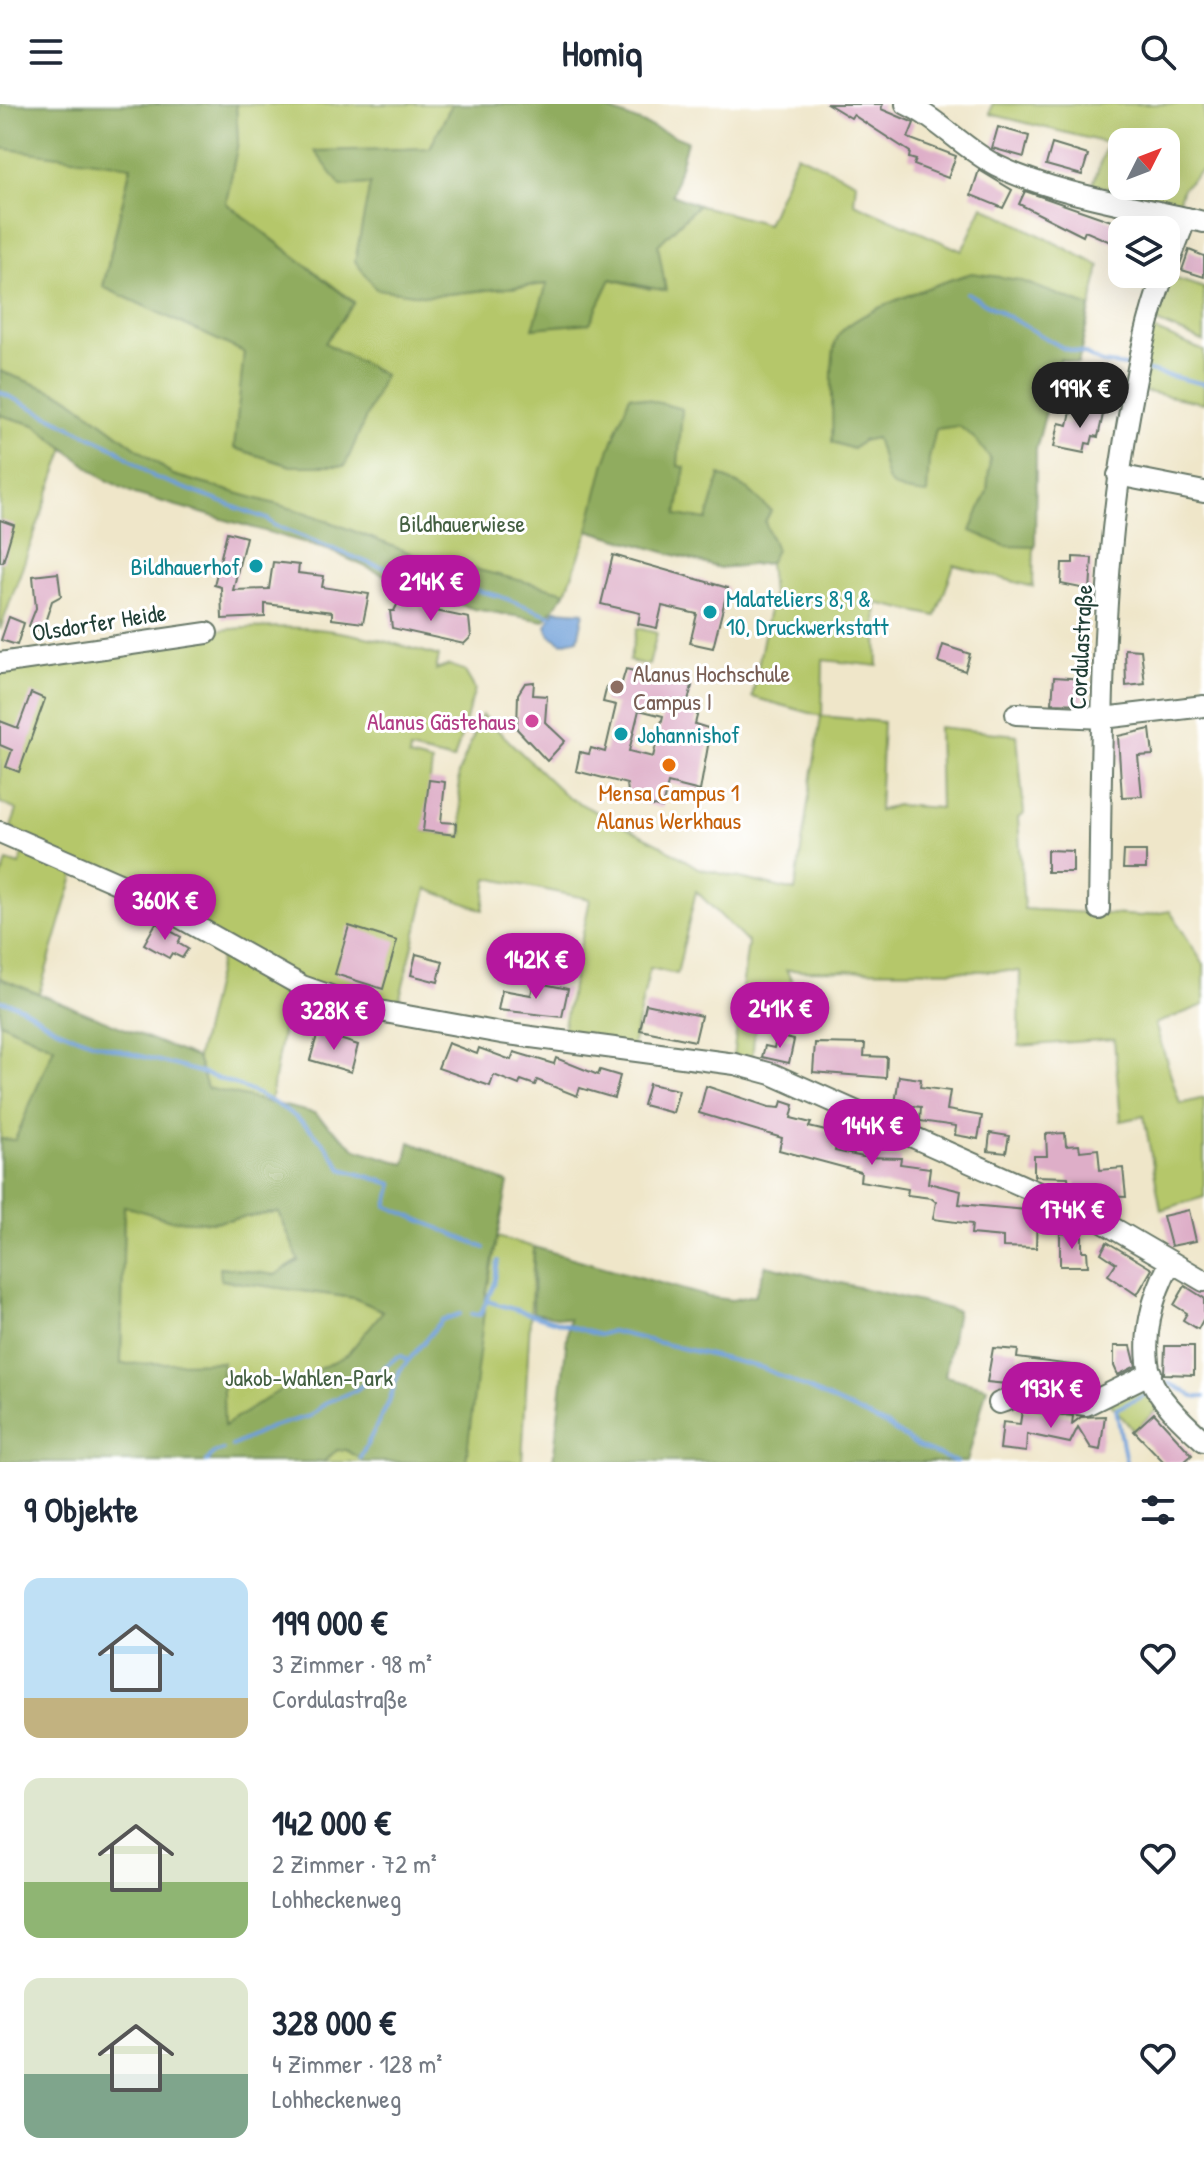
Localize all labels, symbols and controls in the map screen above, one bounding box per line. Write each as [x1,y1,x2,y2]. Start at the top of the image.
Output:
text: Homiq [562,28,642,77]
icon: menu [24,30,68,74]
icon: search [1136,30,1180,74]
north arrow [1108,128,1180,200]
map controls [1108,128,1180,288]
button: layers [1108,216,1180,288]
pin: 199K € [1015,362,1145,430]
text: 199K € [1050,370,1110,405]
park label: Bildhauerwiese [399,507,525,539]
place label: Bildhauerhof [130,550,240,582]
pin: 214K € [366,555,496,623]
marker: Bildhauerhof [247,557,265,575]
text: 214K € [399,563,463,598]
place label: Malateliers 8,9 & 10, Druckwerkstatt [726,582,889,642]
street label: Cordulastraße [1061,583,1099,710]
street label: Olsdorfer Heide [30,596,169,648]
marker: Malateliers 8,9 & 10, Druckwerkstatt [701,603,719,621]
place label: Alanus Hochschule Campus I [633,657,791,717]
marker: Alanus Hochschule Campus I [608,678,626,696]
place label: Alanus Gästehaus [367,705,516,737]
marker: Alanus Gästehaus [523,712,541,730]
place label: Johannishof [637,718,740,750]
marker: Johannishof [612,725,630,743]
marker: Mensa Campus 1 Alanus Werkhaus [660,756,678,774]
place label: Mensa Campus 1 Alanus Werkhaus [597,776,741,836]
pin: 360K € [100,874,230,942]
text: 360K € [132,882,198,917]
pin: 142K € [471,933,601,1001]
text: 142K € [504,941,568,976]
pin: 241K € [715,982,845,1050]
pin: 328K € [269,984,399,1052]
text: 241K € [748,990,812,1025]
text: 328K € [300,992,368,1027]
pin: 144K € [807,1099,937,1167]
text: 144K € [841,1107,903,1142]
pin: 174K € [1007,1183,1137,1251]
text: 174K € [1040,1191,1104,1226]
park label: Jakob-Wahlen-Park [225,1361,393,1393]
pin: 193K € [986,1362,1116,1430]
text: 193K € [1020,1370,1082,1405]
text: 9 Objekte [24,1487,138,1533]
icon: filters [1136,1488,1180,1532]
text: 199 000 € [272,1600,387,1646]
icon: home [88,1610,184,1706]
icon: heart [1136,1636,1180,1680]
text: 3 Zimmer · 98 m² [272,1646,432,1681]
text: Cordulastraße [272,1681,408,1716]
text: 142 000 € [272,1800,391,1846]
icon: home [88,1810,184,1906]
icon: heart [1136,1836,1180,1880]
text: 2 Zimmer · 72 m² [272,1846,437,1881]
text: Lohheckenweg [272,1881,401,1916]
text: 328 000 € [272,2000,396,2046]
icon: home [88,2010,184,2106]
icon: heart [1136,2036,1180,2080]
text: 4 Zimmer · 128 m² [272,2046,442,2081]
text: Lohheckenweg [272,2081,401,2116]

